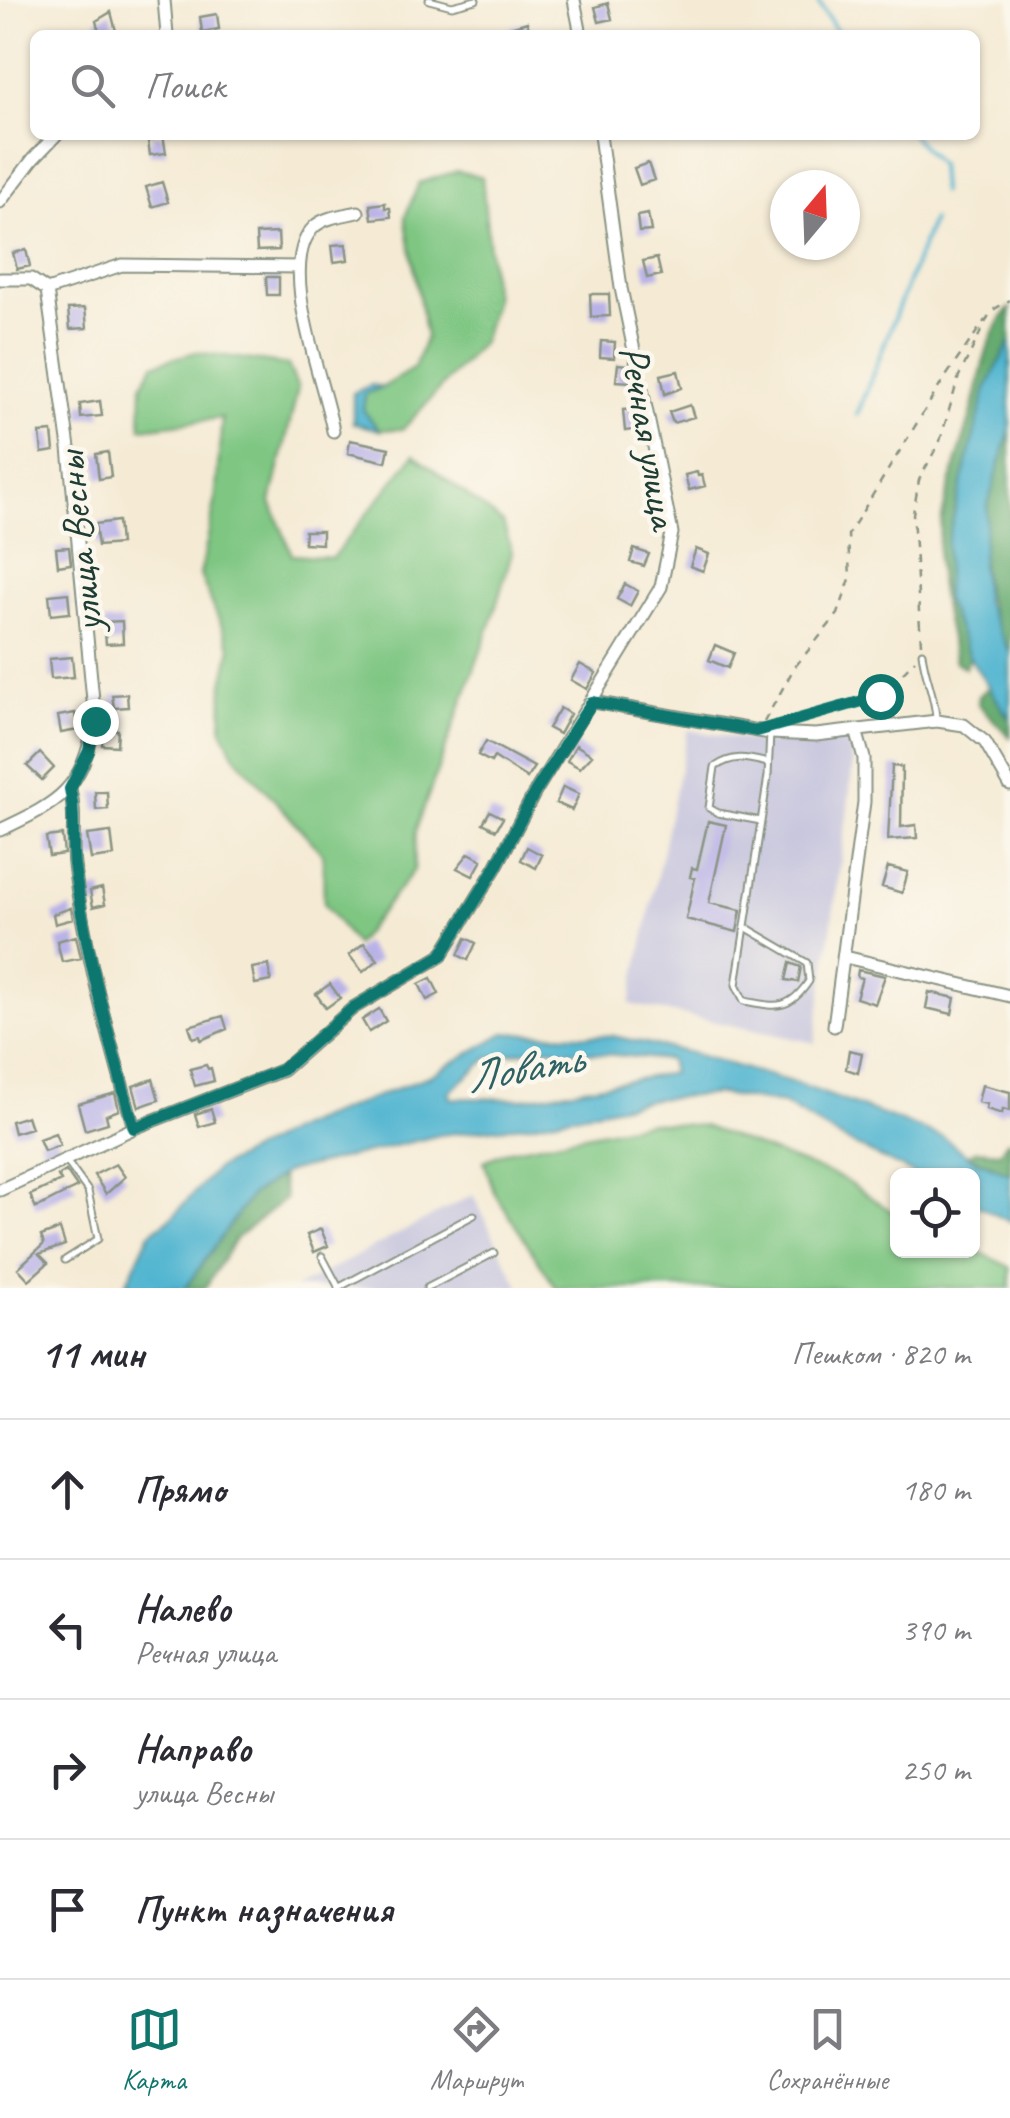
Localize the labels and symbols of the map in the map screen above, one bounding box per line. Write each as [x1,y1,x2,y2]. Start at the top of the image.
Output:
north arrow [770,170,860,260]
street label: Речная улица [607,341,692,536]
street label: улица Весны [43,446,115,638]
route start [858,674,904,720]
route end [73,699,119,745]
water label: Ловать [462,1029,591,1106]

